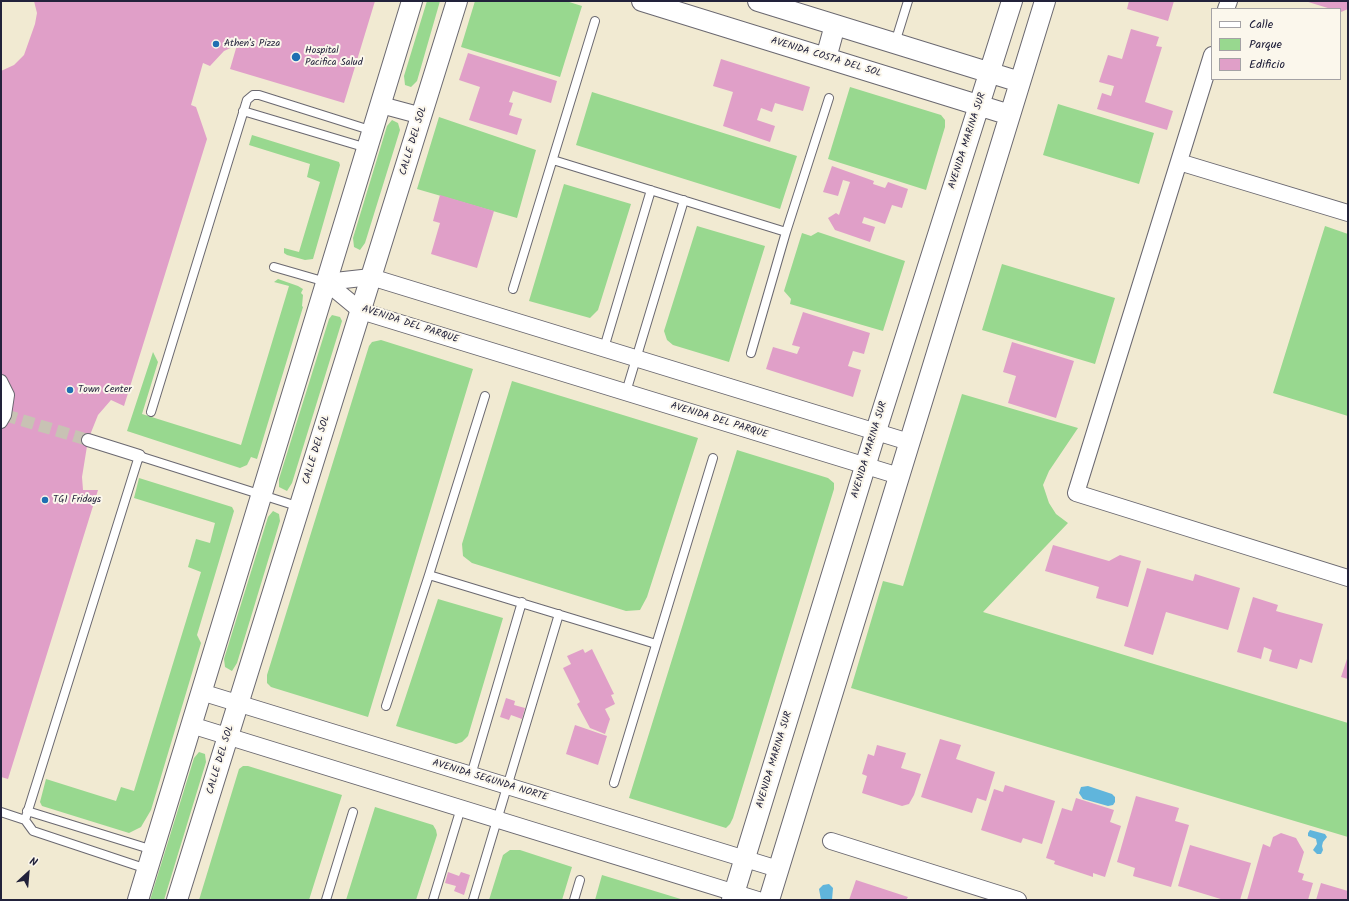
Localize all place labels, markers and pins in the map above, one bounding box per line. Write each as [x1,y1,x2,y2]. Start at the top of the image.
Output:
place label: Athen's Pizza [224,38,280,50]
marker: Athen's Pizza [211,39,221,49]
place label: Hospital Pacifica Salud [305,45,363,68]
marker: Hospital Pacifica Salud [290,51,302,63]
place label: Town Center [78,384,131,396]
marker: Town Center [65,385,75,395]
place label: TGI Fridays [53,494,101,506]
marker: TGI Fridays [40,495,50,505]

